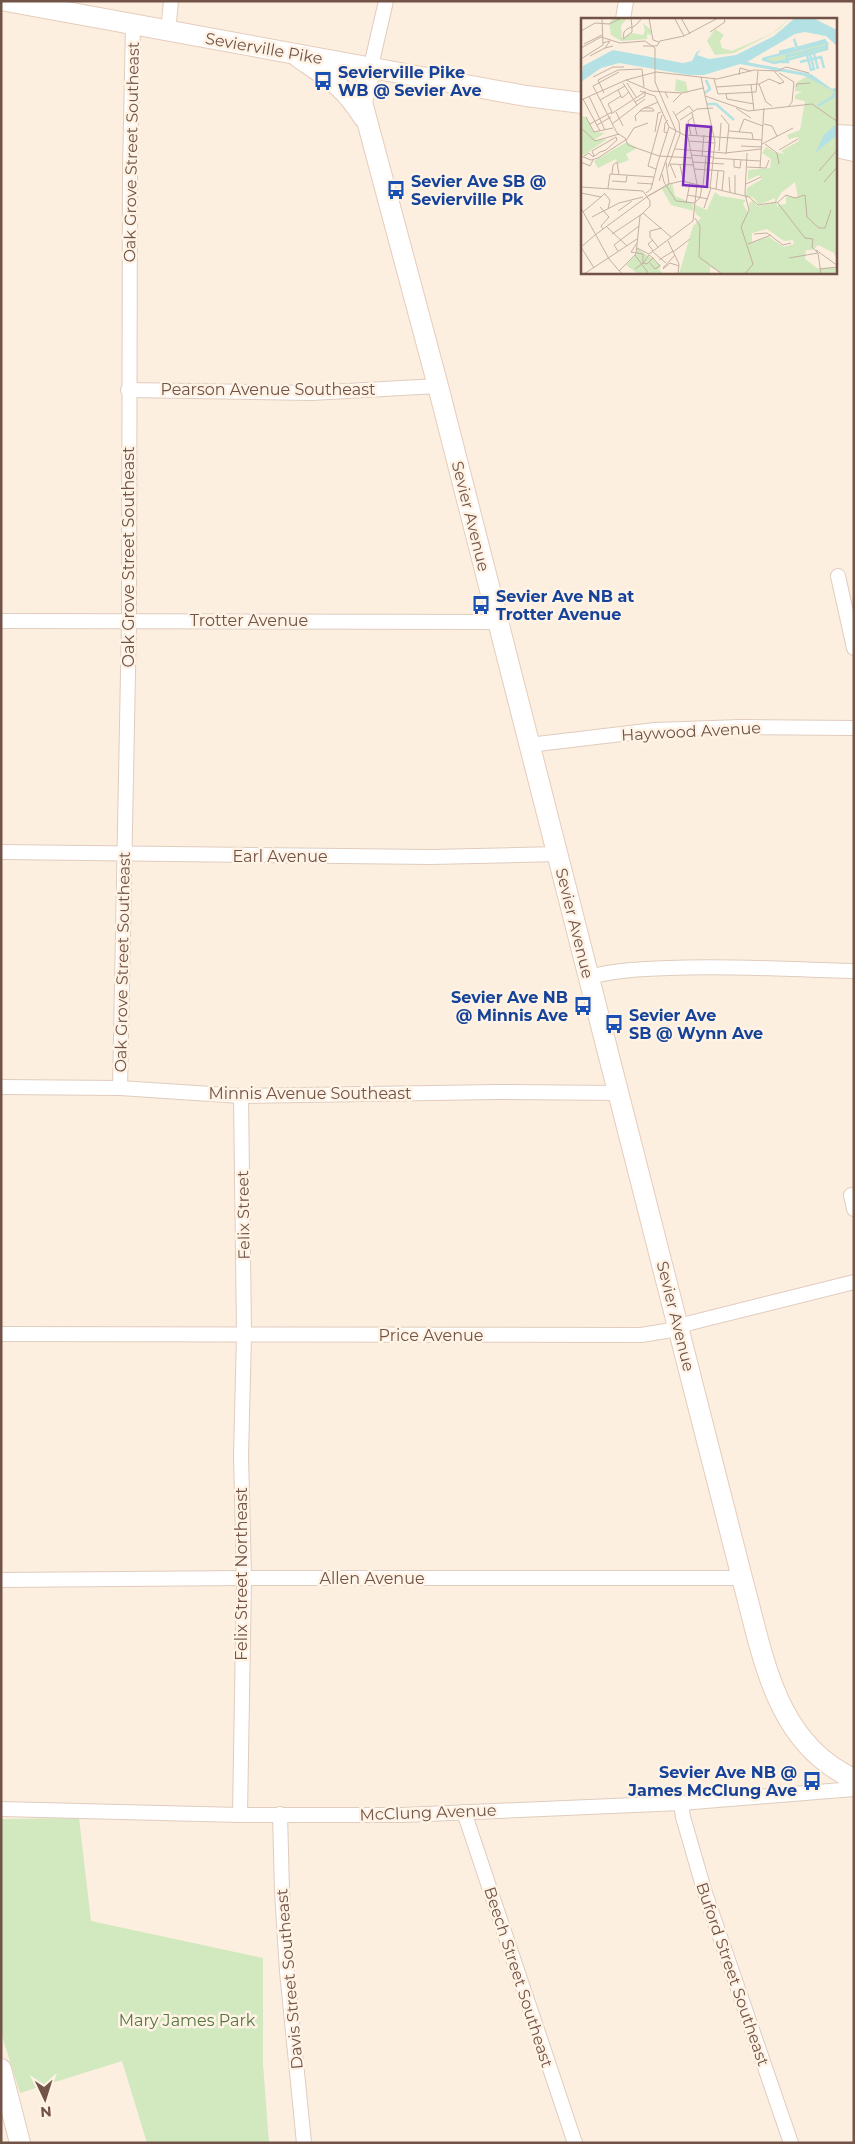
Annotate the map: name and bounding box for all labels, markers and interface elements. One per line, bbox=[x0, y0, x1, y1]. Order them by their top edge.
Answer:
inset map bbox=[581, 18, 838, 274]
street label: Sevierville Pike bbox=[204, 29, 324, 68]
street label: Oak Grove Street Southeast bbox=[120, 41, 143, 263]
place label: Sevierville Pike WB @ Sevier Ave bbox=[338, 63, 482, 100]
bus stop icon: Sevierville Pike WB @ Sevier Ave bbox=[312, 70, 334, 92]
place label: Sevier Ave SB @ Sevierville Pk bbox=[411, 172, 546, 209]
bus stop icon: Sevier Ave SB @ Sevierville Pk bbox=[385, 179, 407, 201]
street label: Pearson Avenue Southeast bbox=[160, 380, 376, 399]
street label: Oak Grove Street Southeast bbox=[119, 446, 138, 667]
street label: Sevier Avenue bbox=[448, 459, 493, 573]
place label: Sevier Ave NB at Trotter Avenue bbox=[496, 587, 634, 624]
bus stop icon: Sevier Ave NB at Trotter Avenue bbox=[470, 594, 492, 616]
street label: Trotter Avenue bbox=[190, 611, 308, 630]
street label: Haywood Avenue bbox=[621, 718, 761, 745]
street label: Earl Avenue bbox=[232, 847, 328, 866]
street label: Oak Grove Street Southeast bbox=[111, 851, 134, 1073]
street label: Sevier Avenue bbox=[552, 866, 597, 980]
place label: Sevier Ave NB @ Minnis Ave bbox=[451, 988, 568, 1025]
bus stop icon: Sevier Ave NB @ Minnis Ave bbox=[572, 995, 594, 1017]
place label: Sevier Ave SB @ Wynn Ave bbox=[629, 1006, 763, 1043]
bus stop icon: Sevier Ave SB @ Wynn Ave bbox=[603, 1013, 625, 1035]
street label: Minnis Avenue Southeast bbox=[208, 1084, 412, 1103]
street label: Felix Street bbox=[233, 1170, 254, 1260]
street label: Sevier Avenue bbox=[653, 1259, 698, 1373]
street label: Price Avenue bbox=[379, 1326, 483, 1345]
street label: Felix Street Northeast bbox=[232, 1487, 251, 1661]
street label: Allen Avenue bbox=[319, 1569, 425, 1588]
place label: Sevier Ave NB @ James McClung Ave bbox=[627, 1763, 797, 1800]
bus stop icon: Sevier Ave NB @ James McClung Ave bbox=[801, 1770, 823, 1792]
street label: McClung Avenue bbox=[359, 1801, 497, 1824]
street label: Buford Street Southeast bbox=[692, 1880, 773, 2069]
street label: Beech Street Southeast bbox=[480, 1884, 557, 2070]
street label: Davis Street Southeast bbox=[272, 1887, 307, 2070]
park label: Mary James Park bbox=[119, 2011, 256, 2030]
north arrow bbox=[20, 2074, 70, 2124]
text: N bbox=[40, 2103, 52, 2121]

